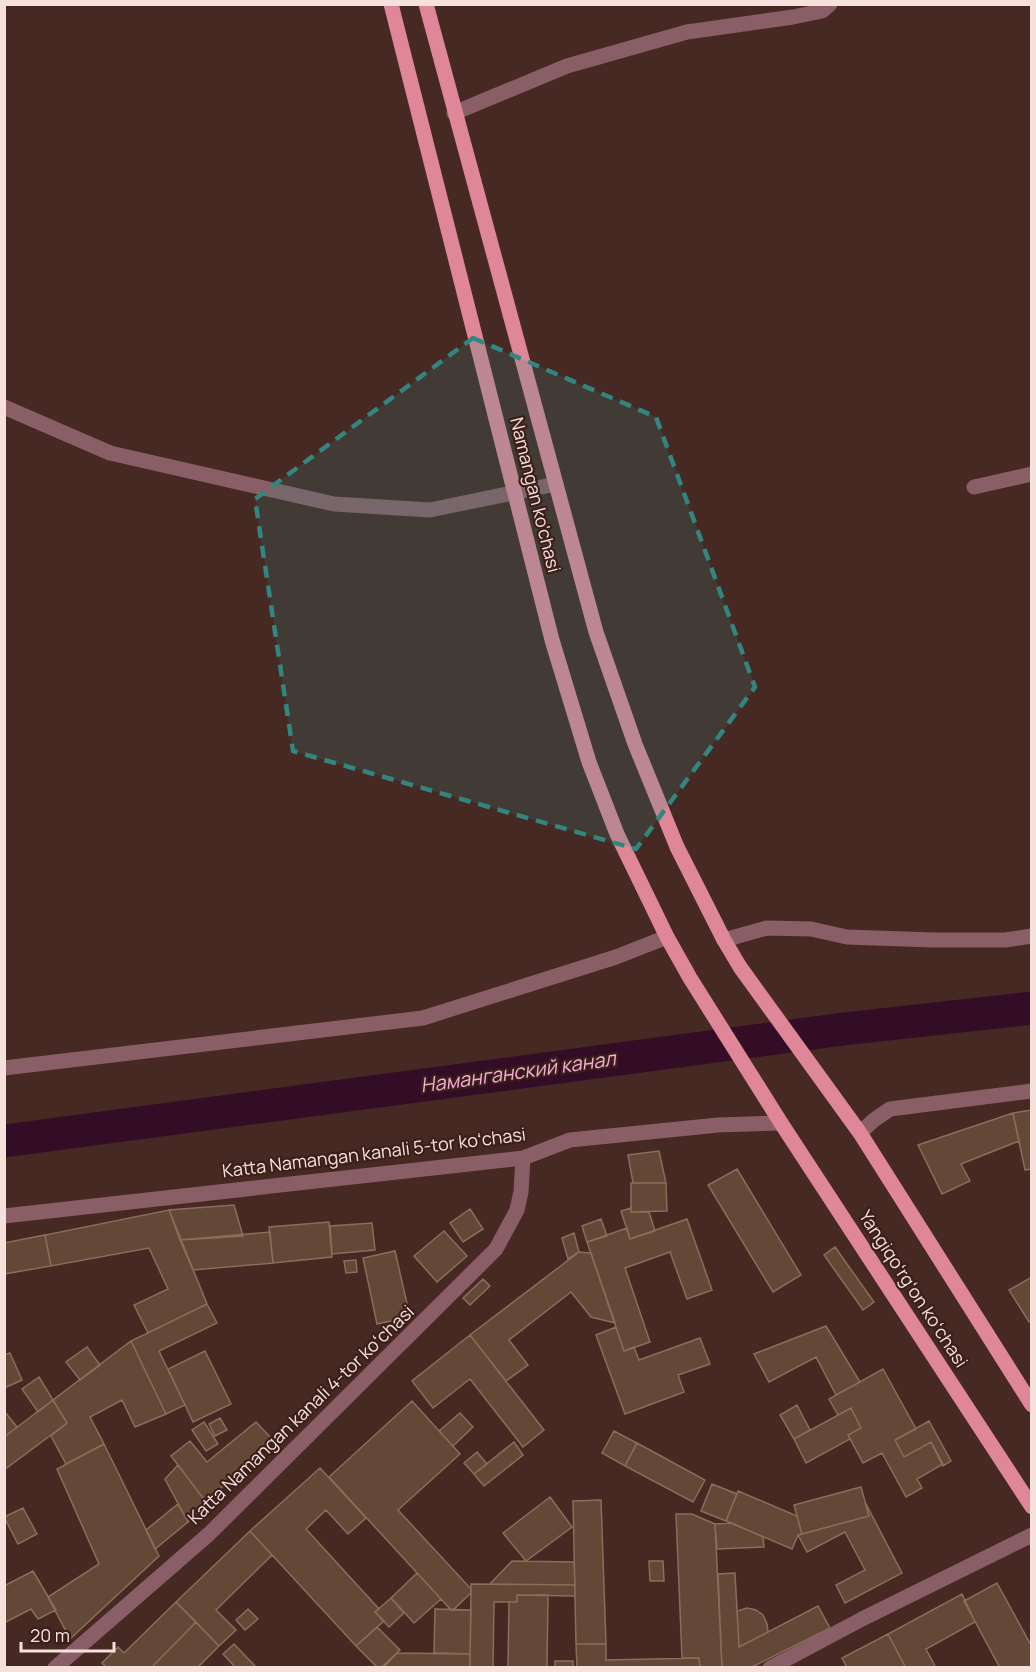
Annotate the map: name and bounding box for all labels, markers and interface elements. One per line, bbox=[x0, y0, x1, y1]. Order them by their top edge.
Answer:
street label: Namangan ko'chasi bbox=[505, 415, 567, 575]
water label: Наманганский канал bbox=[419, 1044, 619, 1099]
street label: Katta Namangan kanali 5-tor koʻchasi bbox=[221, 1121, 527, 1183]
street label: Yangiqoʻrgʻon koʻchasi bbox=[854, 1205, 974, 1372]
street label: Katta Namangan kanali 4-tor koʻchasi bbox=[182, 1299, 419, 1529]
scale bar bbox=[21, 1615, 114, 1653]
text: 20 m bbox=[30, 1623, 70, 1647]

